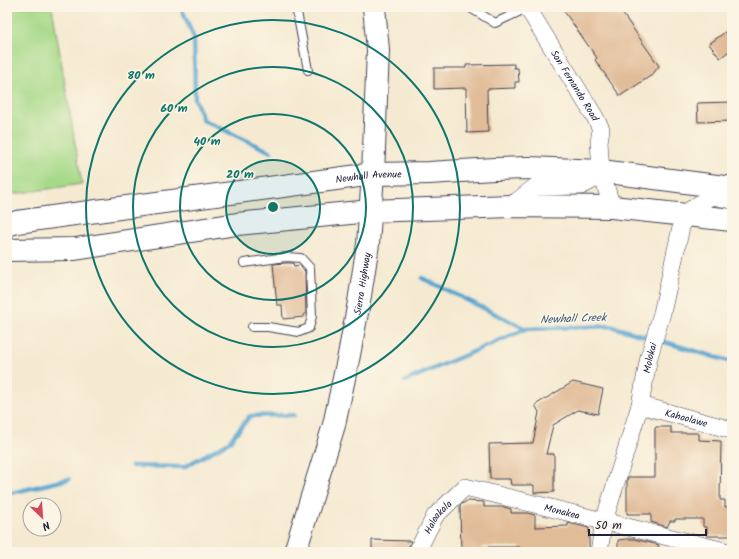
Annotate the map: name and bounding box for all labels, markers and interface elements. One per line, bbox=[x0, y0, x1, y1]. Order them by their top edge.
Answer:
street label: San Fernando Road bbox=[546, 47, 603, 125]
text: 80 m bbox=[127, 66, 155, 85]
text: 60 m bbox=[160, 99, 188, 118]
text: 40 m bbox=[193, 132, 221, 151]
text: 20 m bbox=[226, 165, 254, 184]
street label: Newhall Avenue bbox=[334, 166, 402, 188]
centre of rings bbox=[266, 200, 280, 214]
street label: Sierra Highway bbox=[350, 251, 376, 316]
water label: Newhall Creek bbox=[540, 309, 608, 329]
street label: Molokai bbox=[639, 340, 662, 375]
street label: Kahoolawe bbox=[663, 405, 710, 432]
street label: Haleakala bbox=[420, 496, 456, 537]
north arrow bbox=[22, 497, 62, 537]
street label: Monakea bbox=[542, 500, 582, 524]
scale bar bbox=[589, 511, 706, 537]
text: N bbox=[39, 516, 53, 535]
text: 50 m bbox=[595, 516, 622, 535]

